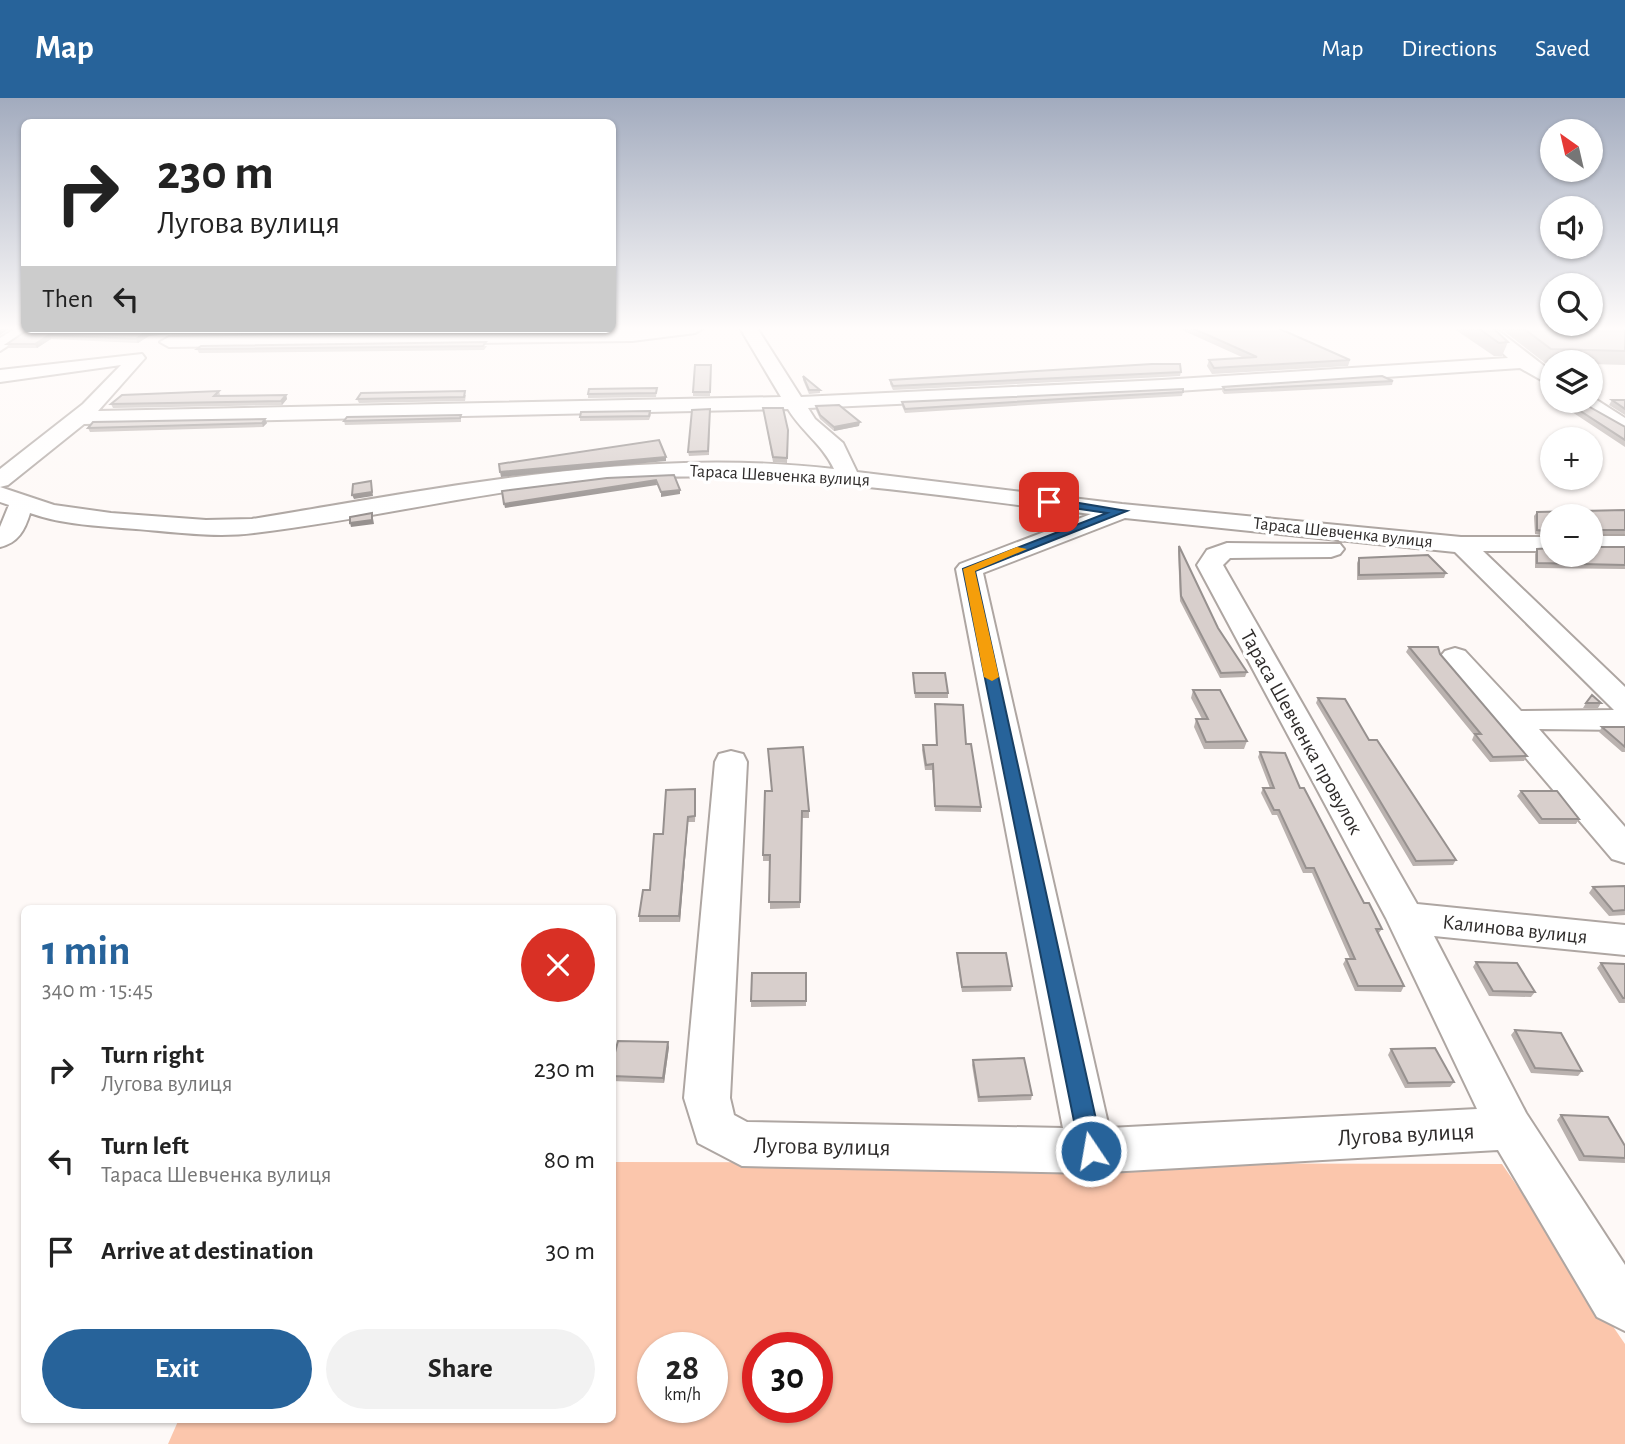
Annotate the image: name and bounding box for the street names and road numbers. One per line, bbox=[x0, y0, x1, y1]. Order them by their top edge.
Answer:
street label: Тараса Шевченка вулиця bbox=[689, 462, 871, 490]
street label: Тараса Шевченка вулиця bbox=[1252, 515, 1434, 551]
street label: Тараса Шевченка провулок bbox=[1237, 627, 1367, 838]
street label: Калинова вулиця bbox=[1441, 911, 1589, 948]
street label: Лугова вулиця bbox=[1337, 1119, 1475, 1151]
street label: Лугова вулиця bbox=[753, 1134, 891, 1160]

